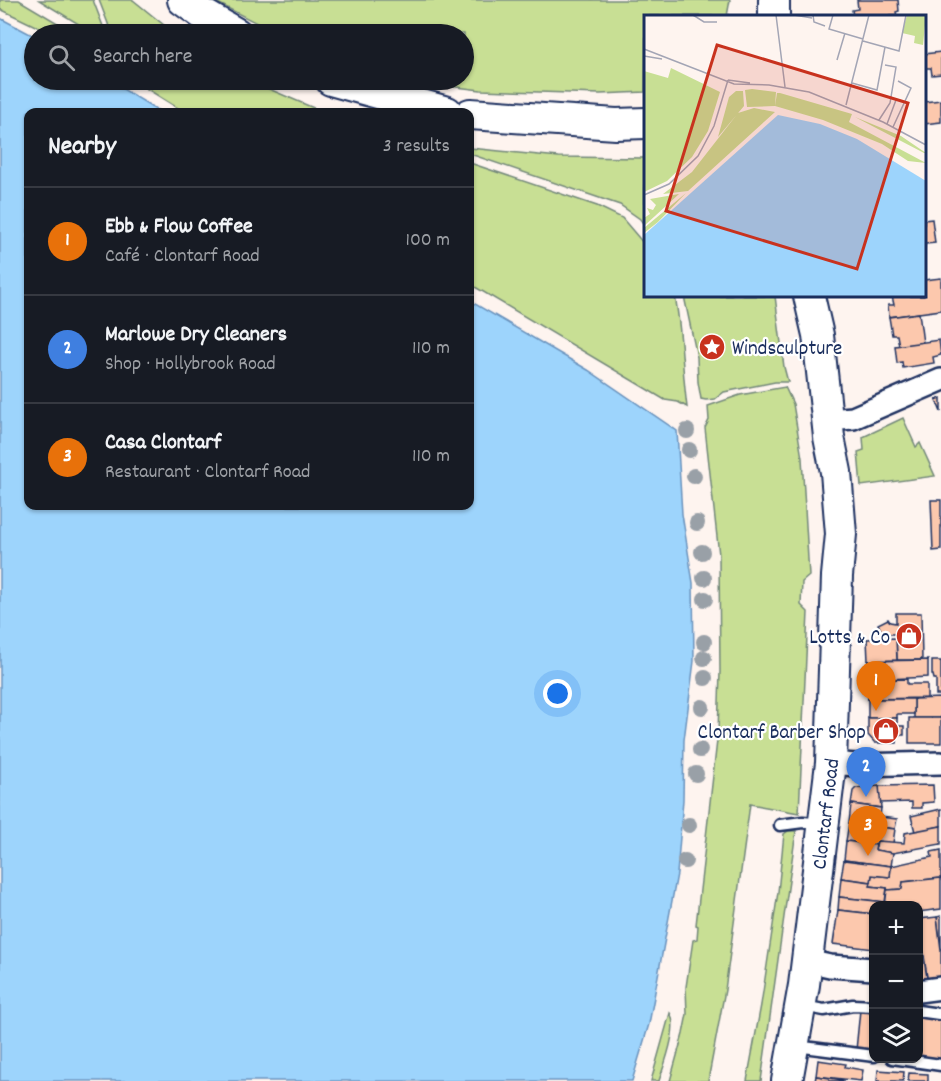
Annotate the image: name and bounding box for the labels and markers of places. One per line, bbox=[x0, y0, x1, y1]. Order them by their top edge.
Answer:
place icon: Windsculpture bbox=[697, 332, 727, 362]
place label: Windsculpture bbox=[732, 335, 842, 365]
shop icon: Lotts & Co bbox=[894, 621, 924, 651]
place label: Lotts & Co bbox=[809, 624, 890, 654]
pin: 1 bbox=[856, 662, 896, 711]
shop icon: Clontarf Barber Shop bbox=[871, 716, 901, 746]
place label: Clontarf Barber Shop bbox=[698, 719, 866, 749]
pin: 2 bbox=[846, 748, 886, 797]
pin: 3 bbox=[848, 806, 888, 856]

